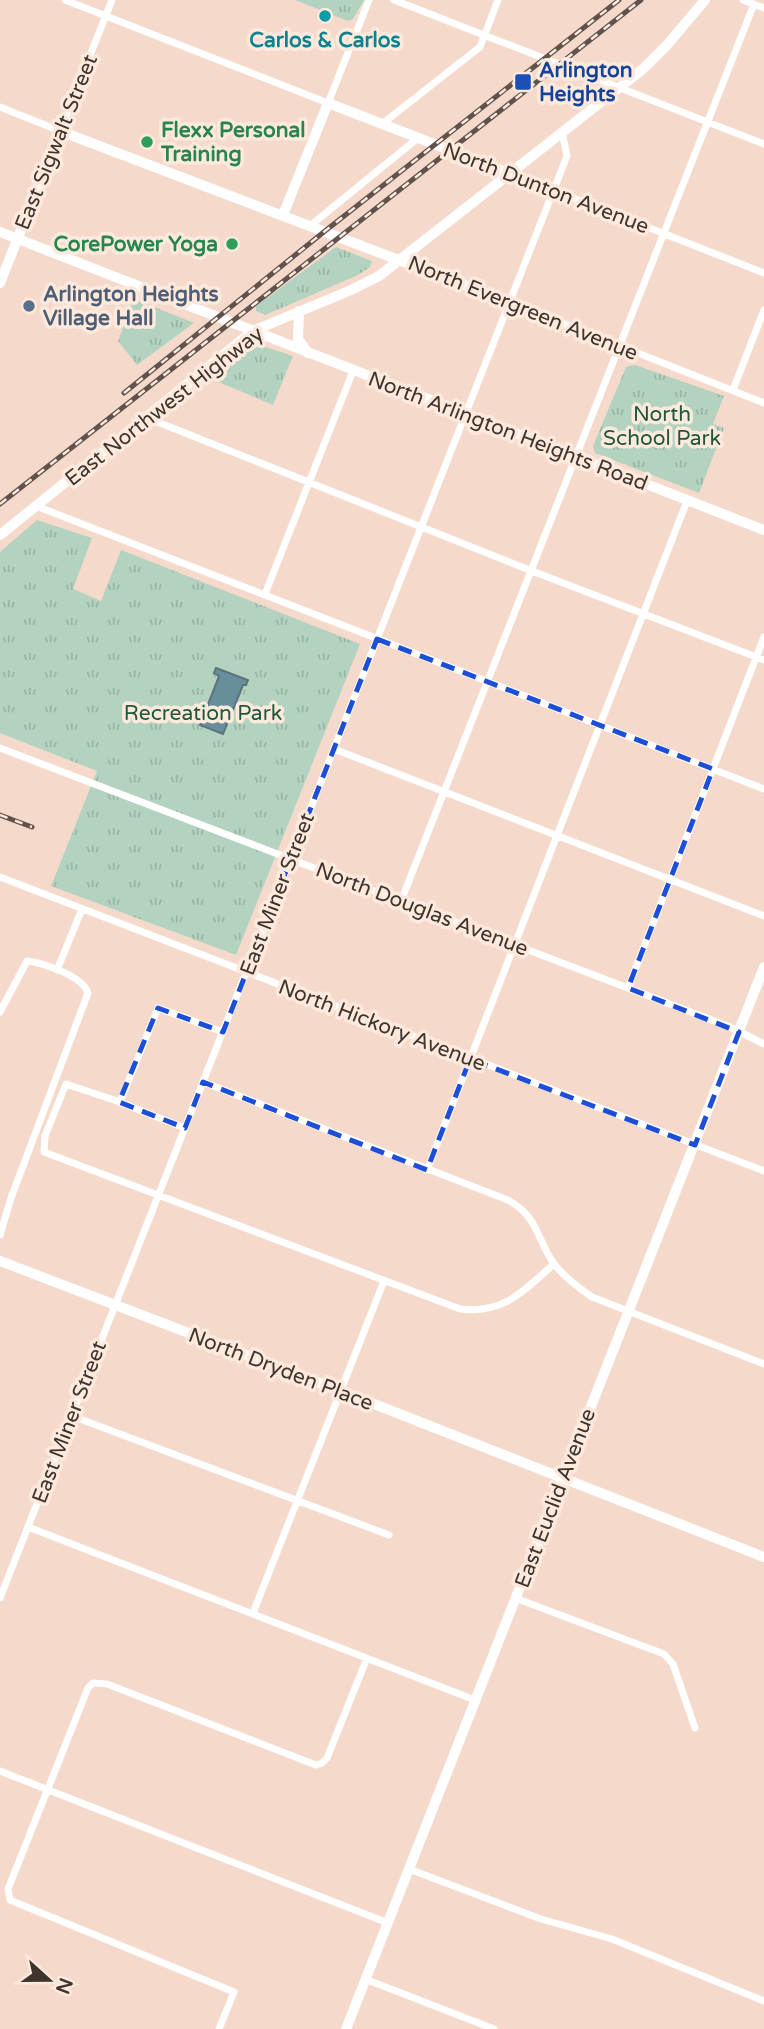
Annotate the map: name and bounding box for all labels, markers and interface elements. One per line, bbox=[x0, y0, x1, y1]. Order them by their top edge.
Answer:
marker: Carlos & Carlos bbox=[317, 8, 333, 24]
place label: Carlos & Carlos bbox=[249, 28, 401, 53]
street label: East Sigwalt Street bbox=[10, 51, 103, 233]
place label: Arlington Heights bbox=[539, 58, 633, 107]
marker: Arlington Heights bbox=[513, 72, 533, 92]
place label: Flexx Personal Training bbox=[160, 118, 306, 167]
marker: Flexx Personal Training bbox=[139, 134, 155, 150]
street label: North Dunton Avenue bbox=[439, 138, 652, 239]
place label: CorePower Yoga bbox=[54, 232, 218, 257]
marker: CorePower Yoga bbox=[224, 236, 240, 252]
street label: North Evergreen Avenue bbox=[404, 251, 641, 366]
place label: Arlington Heights Village Hall bbox=[43, 282, 219, 331]
marker: Arlington Heights Village Hall bbox=[21, 298, 37, 314]
street label: East Northwest Highway bbox=[60, 321, 268, 492]
street label: North Arlington Heights Road bbox=[365, 367, 651, 496]
park label: North School Park bbox=[603, 402, 721, 451]
park label: Recreation Park bbox=[124, 701, 282, 726]
street label: East Miner Street bbox=[235, 809, 320, 979]
street label: North Douglas Avenue bbox=[312, 857, 532, 962]
street label: North Hickory Avenue bbox=[275, 974, 489, 1077]
street label: North Dryden Place bbox=[185, 1323, 377, 1416]
street label: East Miner Street bbox=[27, 1337, 112, 1507]
street label: East Euclid Avenue bbox=[510, 1405, 601, 1591]
north arrow bbox=[14, 1945, 84, 2015]
text: N bbox=[51, 1975, 77, 1997]

